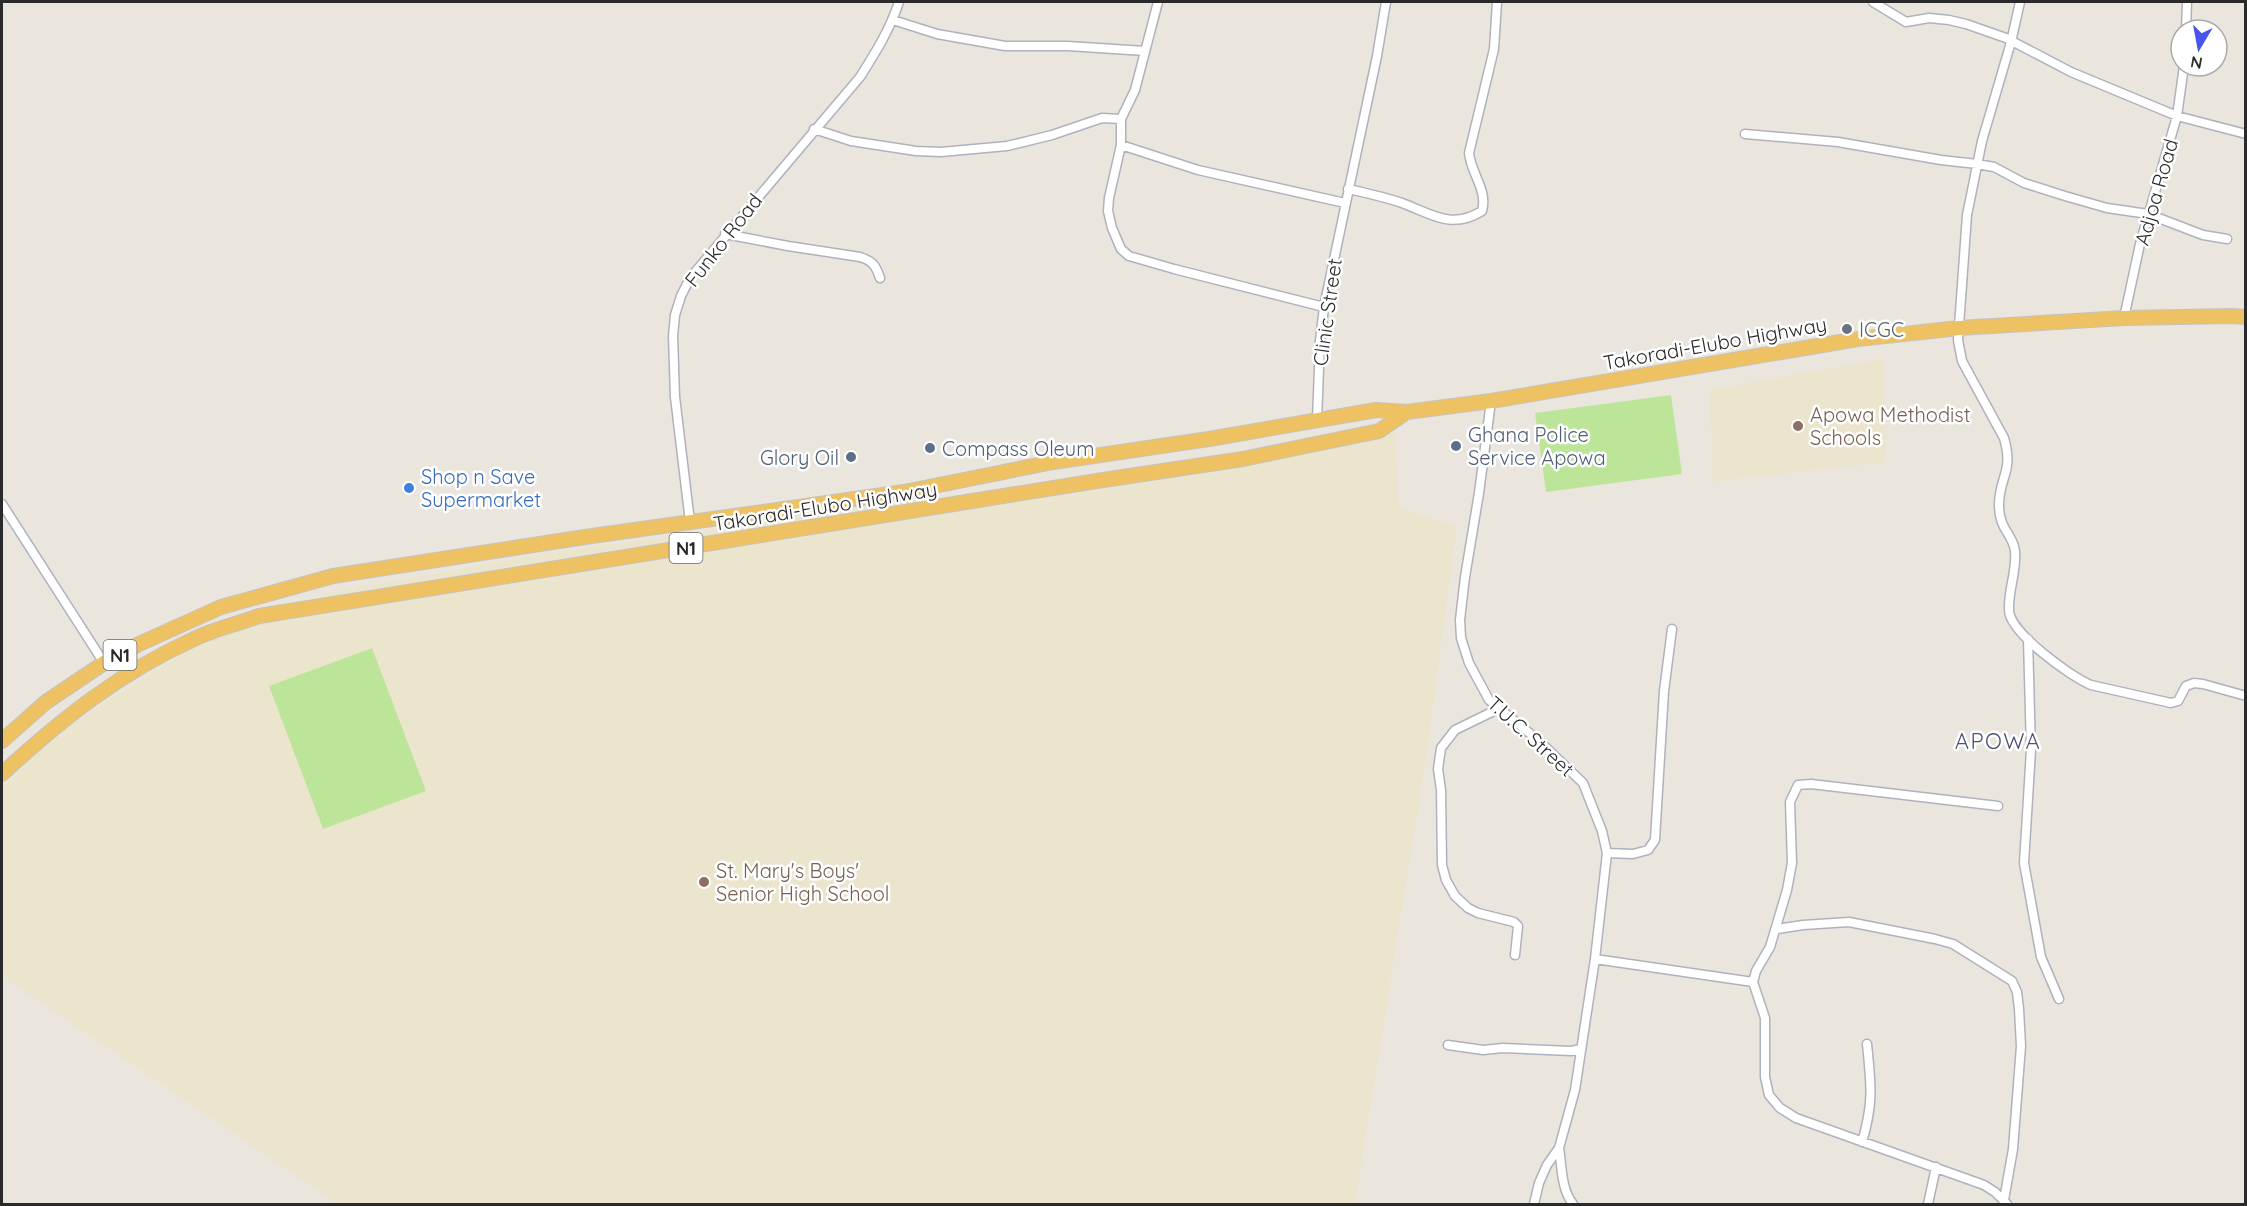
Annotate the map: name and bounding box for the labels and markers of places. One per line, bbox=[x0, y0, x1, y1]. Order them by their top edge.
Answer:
place label: ICGC bbox=[1859, 317, 1904, 342]
marker: ICGC bbox=[1840, 322, 1854, 336]
place label: Apowa Methodist Schools bbox=[1810, 402, 1971, 450]
marker: Apowa Methodist Schools bbox=[1791, 419, 1805, 433]
place label: Ghana Police Service Apowa bbox=[1468, 422, 1606, 470]
place label: Compass Oleum bbox=[942, 436, 1094, 461]
marker: Ghana Police Service Apowa bbox=[1449, 439, 1463, 453]
marker: Compass Oleum bbox=[923, 441, 937, 455]
place label: Glory Oil bbox=[760, 445, 839, 470]
marker: Glory Oil bbox=[844, 450, 858, 464]
place label: Shop n Save Supermarket bbox=[421, 464, 541, 512]
marker: Shop n Save Supermarket bbox=[402, 481, 416, 495]
place label: St. Mary's Boys' Senior High School bbox=[716, 858, 889, 906]
marker: St. Mary's Boys' Senior High School bbox=[697, 875, 711, 889]

